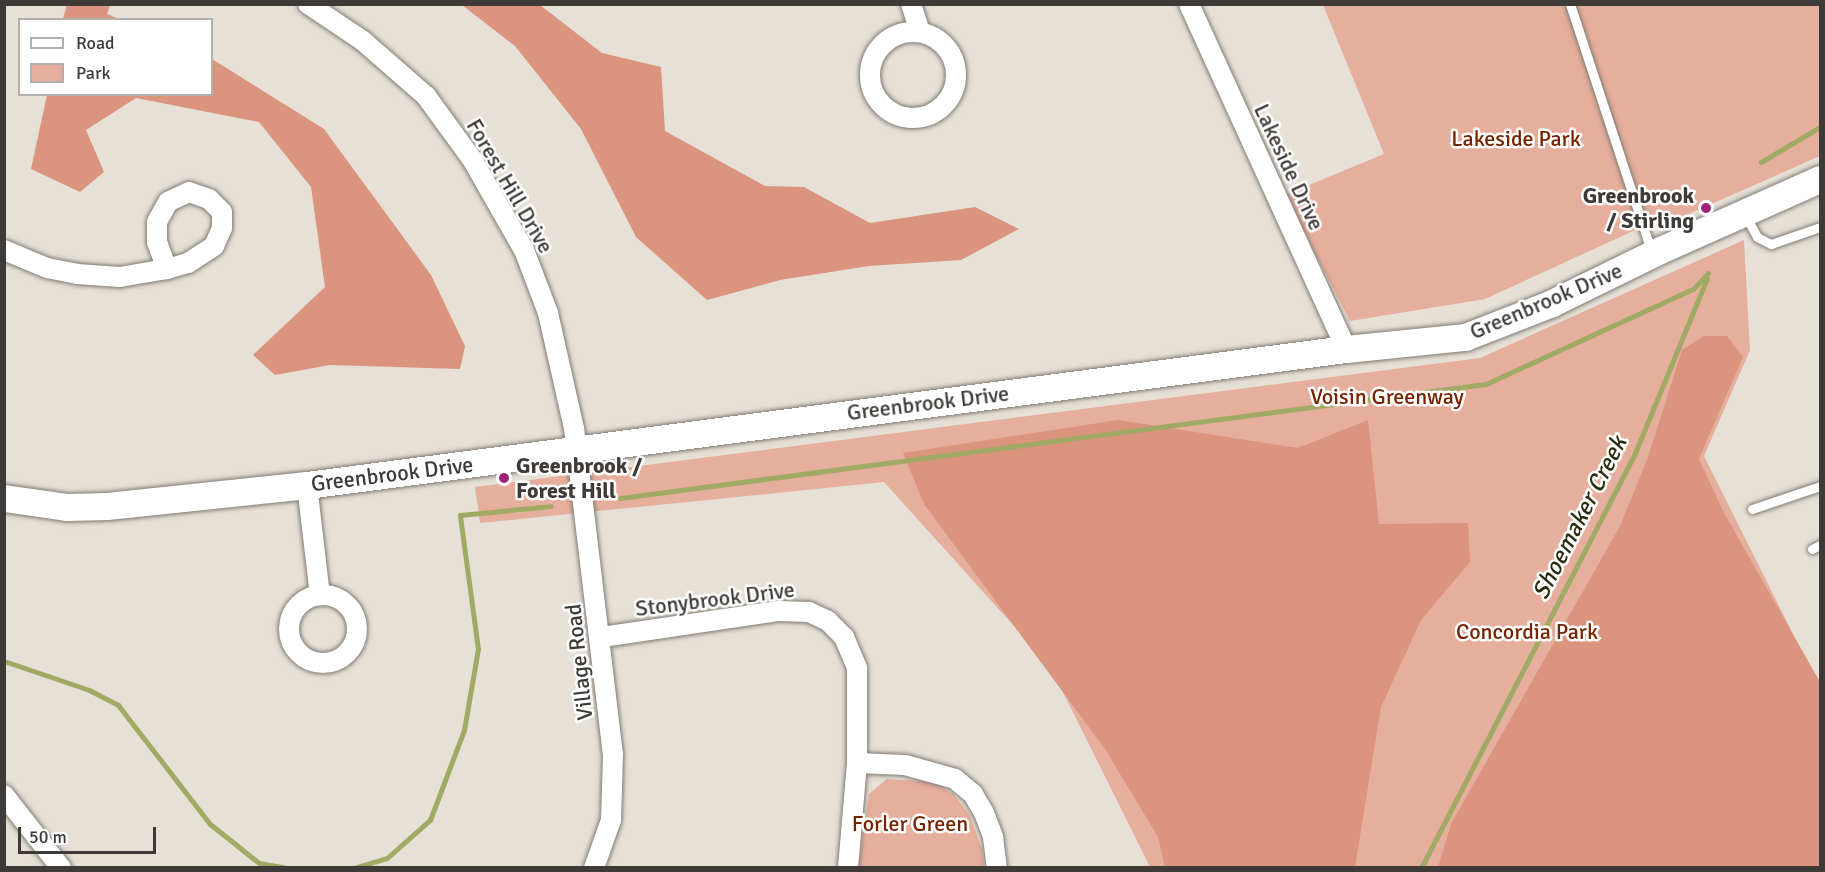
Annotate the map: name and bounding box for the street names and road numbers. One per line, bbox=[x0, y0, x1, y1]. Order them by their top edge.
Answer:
street label: Lakeside Drive bbox=[1248, 100, 1330, 234]
street label: Forest Hill Drive bbox=[461, 114, 559, 258]
street label: Greenbrook Drive bbox=[1466, 257, 1626, 345]
street label: Greenbrook Drive bbox=[845, 380, 1011, 426]
street label: Greenbrook Drive bbox=[309, 451, 475, 497]
street label: Stonybrook Drive bbox=[634, 576, 796, 622]
street label: Village Road bbox=[560, 602, 598, 722]

